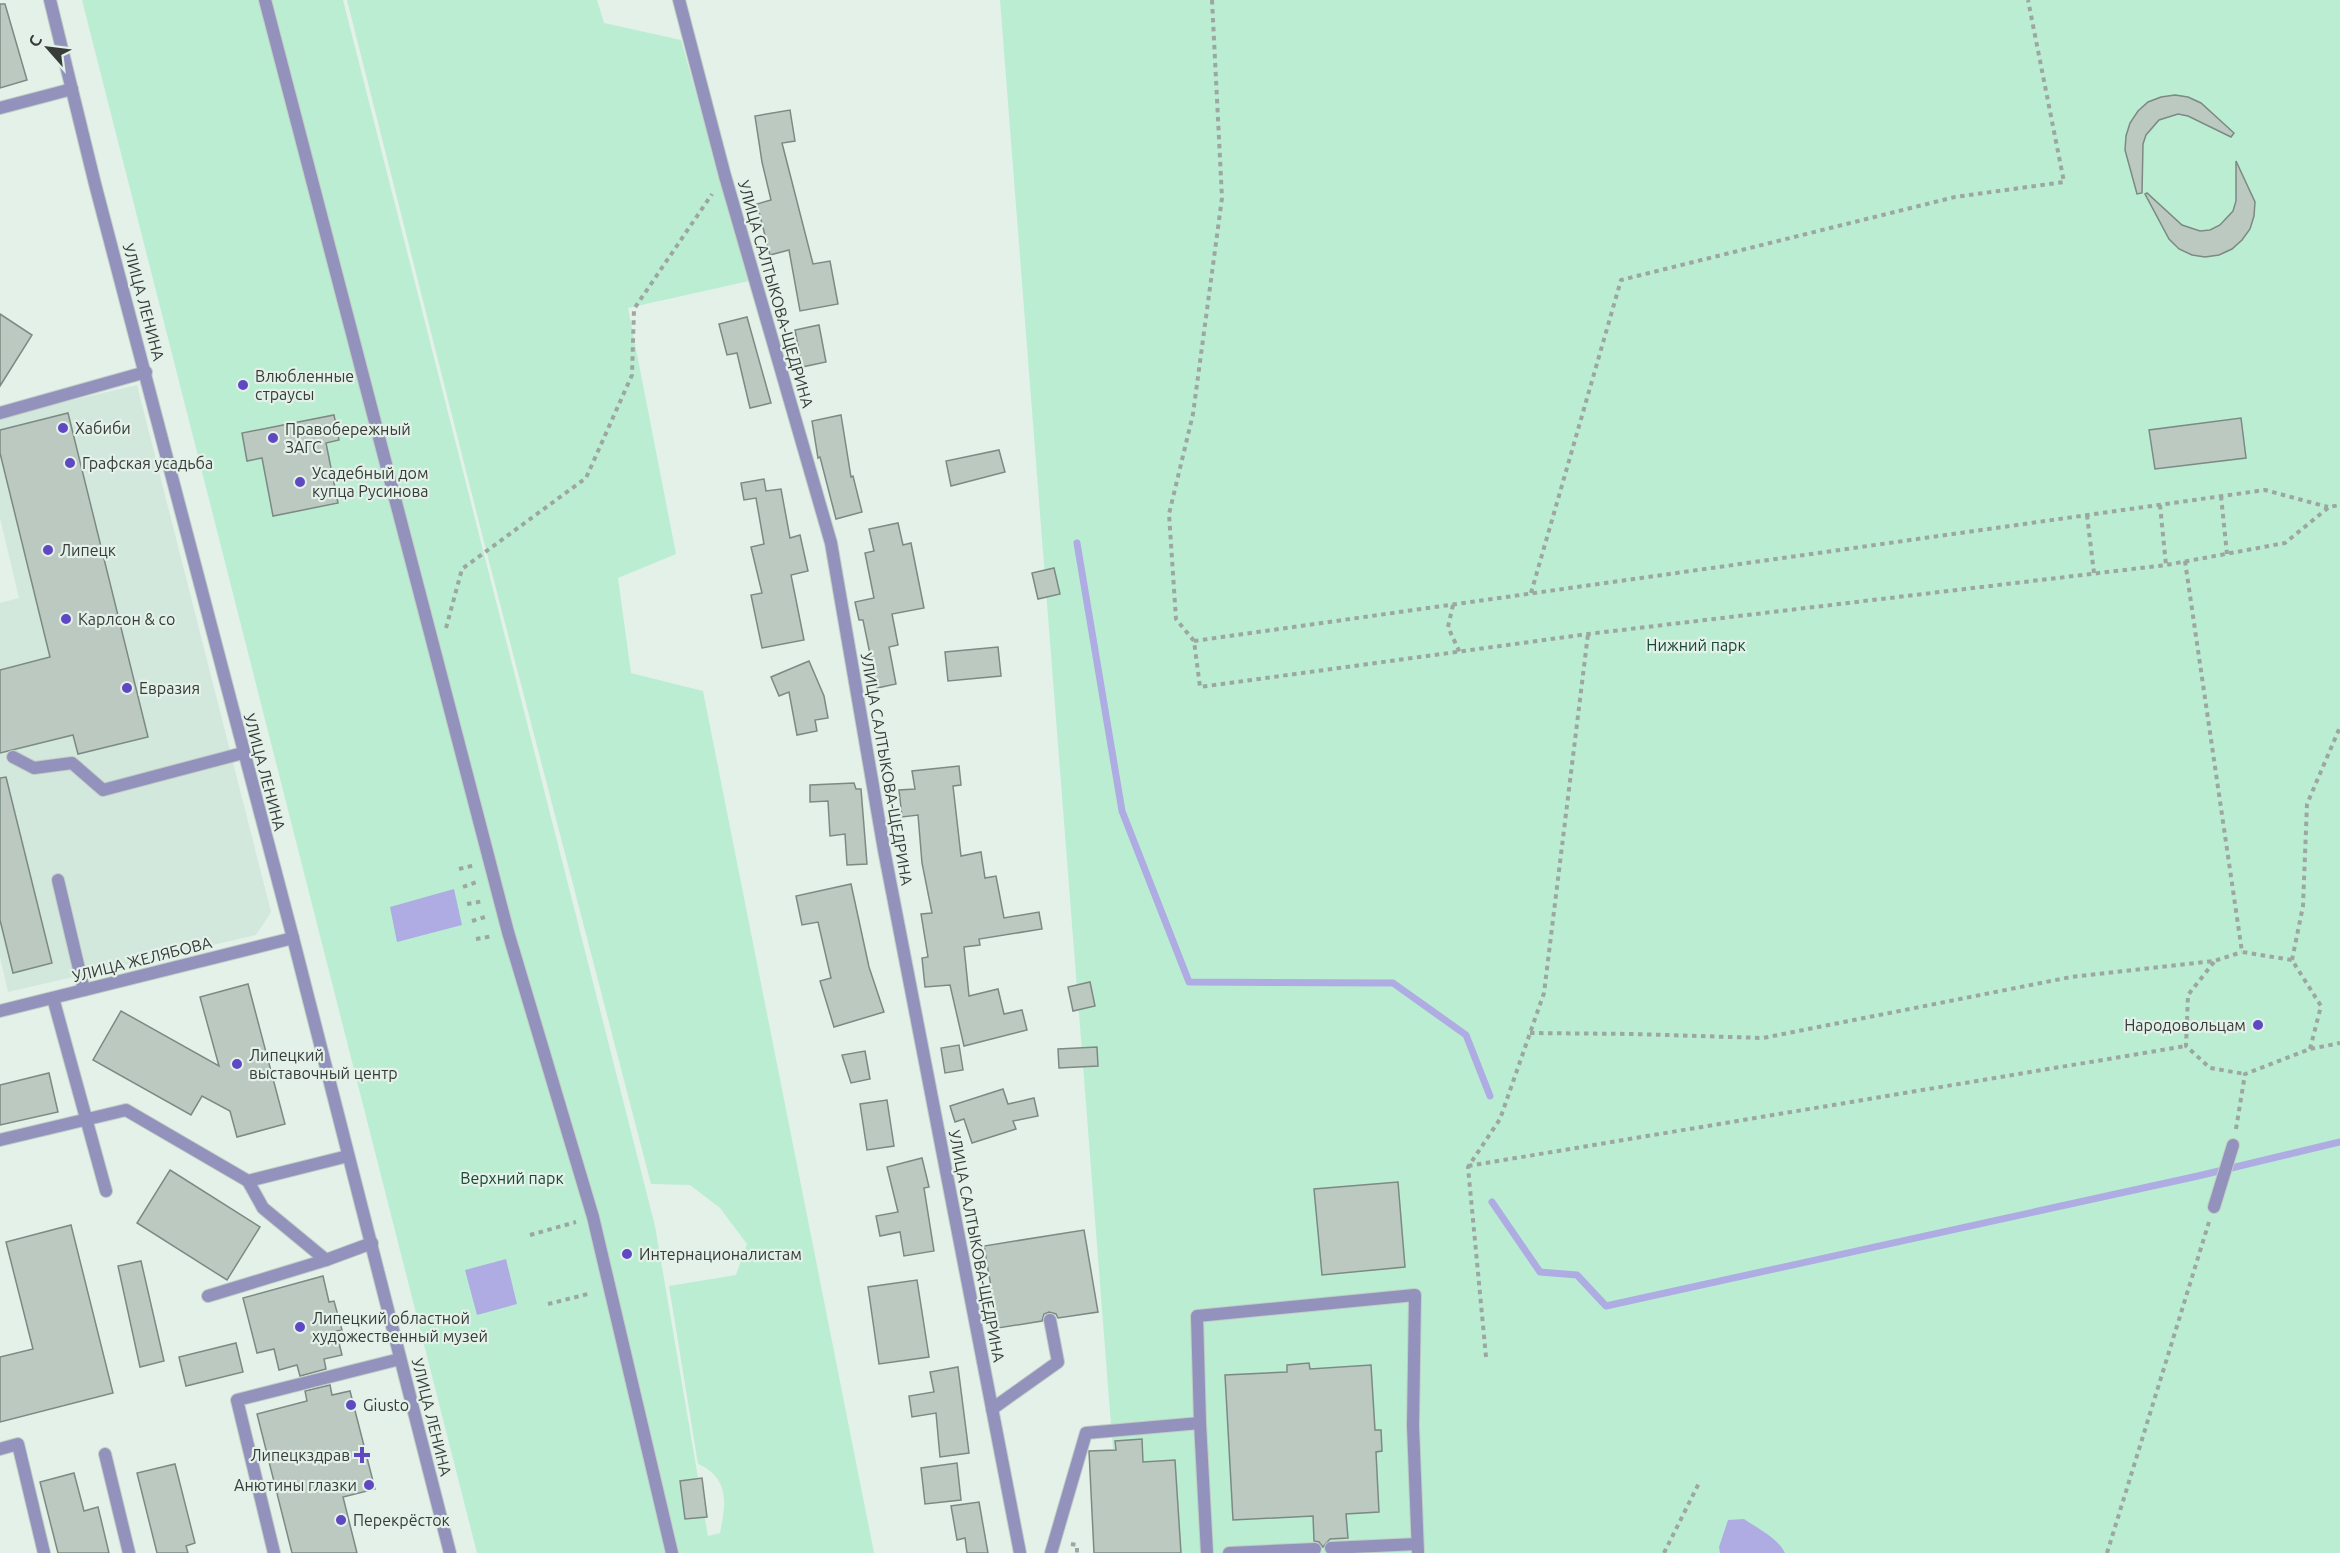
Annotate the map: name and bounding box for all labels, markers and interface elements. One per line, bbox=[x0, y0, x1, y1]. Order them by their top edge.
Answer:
north arrow bbox=[18, 18, 78, 78]
text: С bbox=[24, 32, 45, 50]
street label: УЛИЦА САЛТЫКОВА-ЩЕДРИНА bbox=[735, 178, 817, 410]
street label: УЛИЦА ЛЕНИНА bbox=[120, 241, 168, 363]
place label: Влюбленные страусы bbox=[255, 367, 354, 403]
marker: Влюбленные страусы bbox=[236, 378, 250, 392]
place label: Хабиби bbox=[75, 419, 131, 437]
place label: Правобережный ЗАГС bbox=[285, 420, 411, 456]
marker: Хабиби bbox=[56, 421, 70, 435]
marker: Правобережный ЗАГС bbox=[266, 431, 280, 445]
place label: Графская усадьба bbox=[82, 454, 213, 472]
marker: Графская усадьба bbox=[63, 456, 77, 470]
place label: Усадебный дом купца Русинова bbox=[312, 464, 429, 500]
marker: Усадебный дом купца Русинова bbox=[293, 475, 307, 489]
place label: Липецк bbox=[60, 541, 116, 559]
marker: Липецк bbox=[41, 543, 55, 557]
place label: Карлсон & co bbox=[78, 610, 175, 628]
marker: Карлсон & co bbox=[59, 612, 73, 626]
park label: Нижний парк bbox=[1646, 636, 1746, 654]
street label: УЛИЦА САЛТЫКОВА-ЩЕДРИНА bbox=[858, 651, 916, 887]
place label: Евразия bbox=[139, 679, 200, 697]
marker: Евразия bbox=[120, 681, 134, 695]
street label: УЛИЦА ЛЕНИНА bbox=[241, 711, 289, 833]
street label: УЛИЦА ЖЕЛЯБОВА bbox=[70, 933, 214, 985]
place label: Народовольцам bbox=[2124, 1016, 2246, 1034]
marker: Народовольцам bbox=[2251, 1018, 2265, 1032]
place label: Липецкий выставочный центр bbox=[249, 1046, 398, 1082]
marker: Липецкий выставочный центр bbox=[230, 1057, 244, 1071]
street label: УЛИЦА САЛТЫКОВА-ЩЕДРИНА bbox=[946, 1128, 1008, 1364]
park label: Верхний парк bbox=[460, 1169, 564, 1187]
place label: Интернационалистам bbox=[639, 1245, 802, 1263]
marker: Интернационалистам bbox=[620, 1247, 634, 1261]
place label: Липецкий областной художественный музей bbox=[312, 1309, 488, 1345]
marker: Липецкий областной художественный музей bbox=[293, 1320, 307, 1334]
street label: УЛИЦА ЛЕНИНА bbox=[409, 1356, 455, 1478]
place label: Giusto bbox=[363, 1396, 409, 1414]
marker: Giusto bbox=[344, 1398, 358, 1412]
place label: Липецкздрав bbox=[250, 1446, 350, 1464]
marker: Липецкздрав bbox=[355, 1448, 369, 1462]
place label: Анютины глазки bbox=[234, 1476, 357, 1494]
marker: Анютины глазки bbox=[362, 1478, 376, 1492]
place label: Перекрёсток bbox=[353, 1511, 450, 1529]
marker: Перекрёсток bbox=[334, 1513, 348, 1527]

